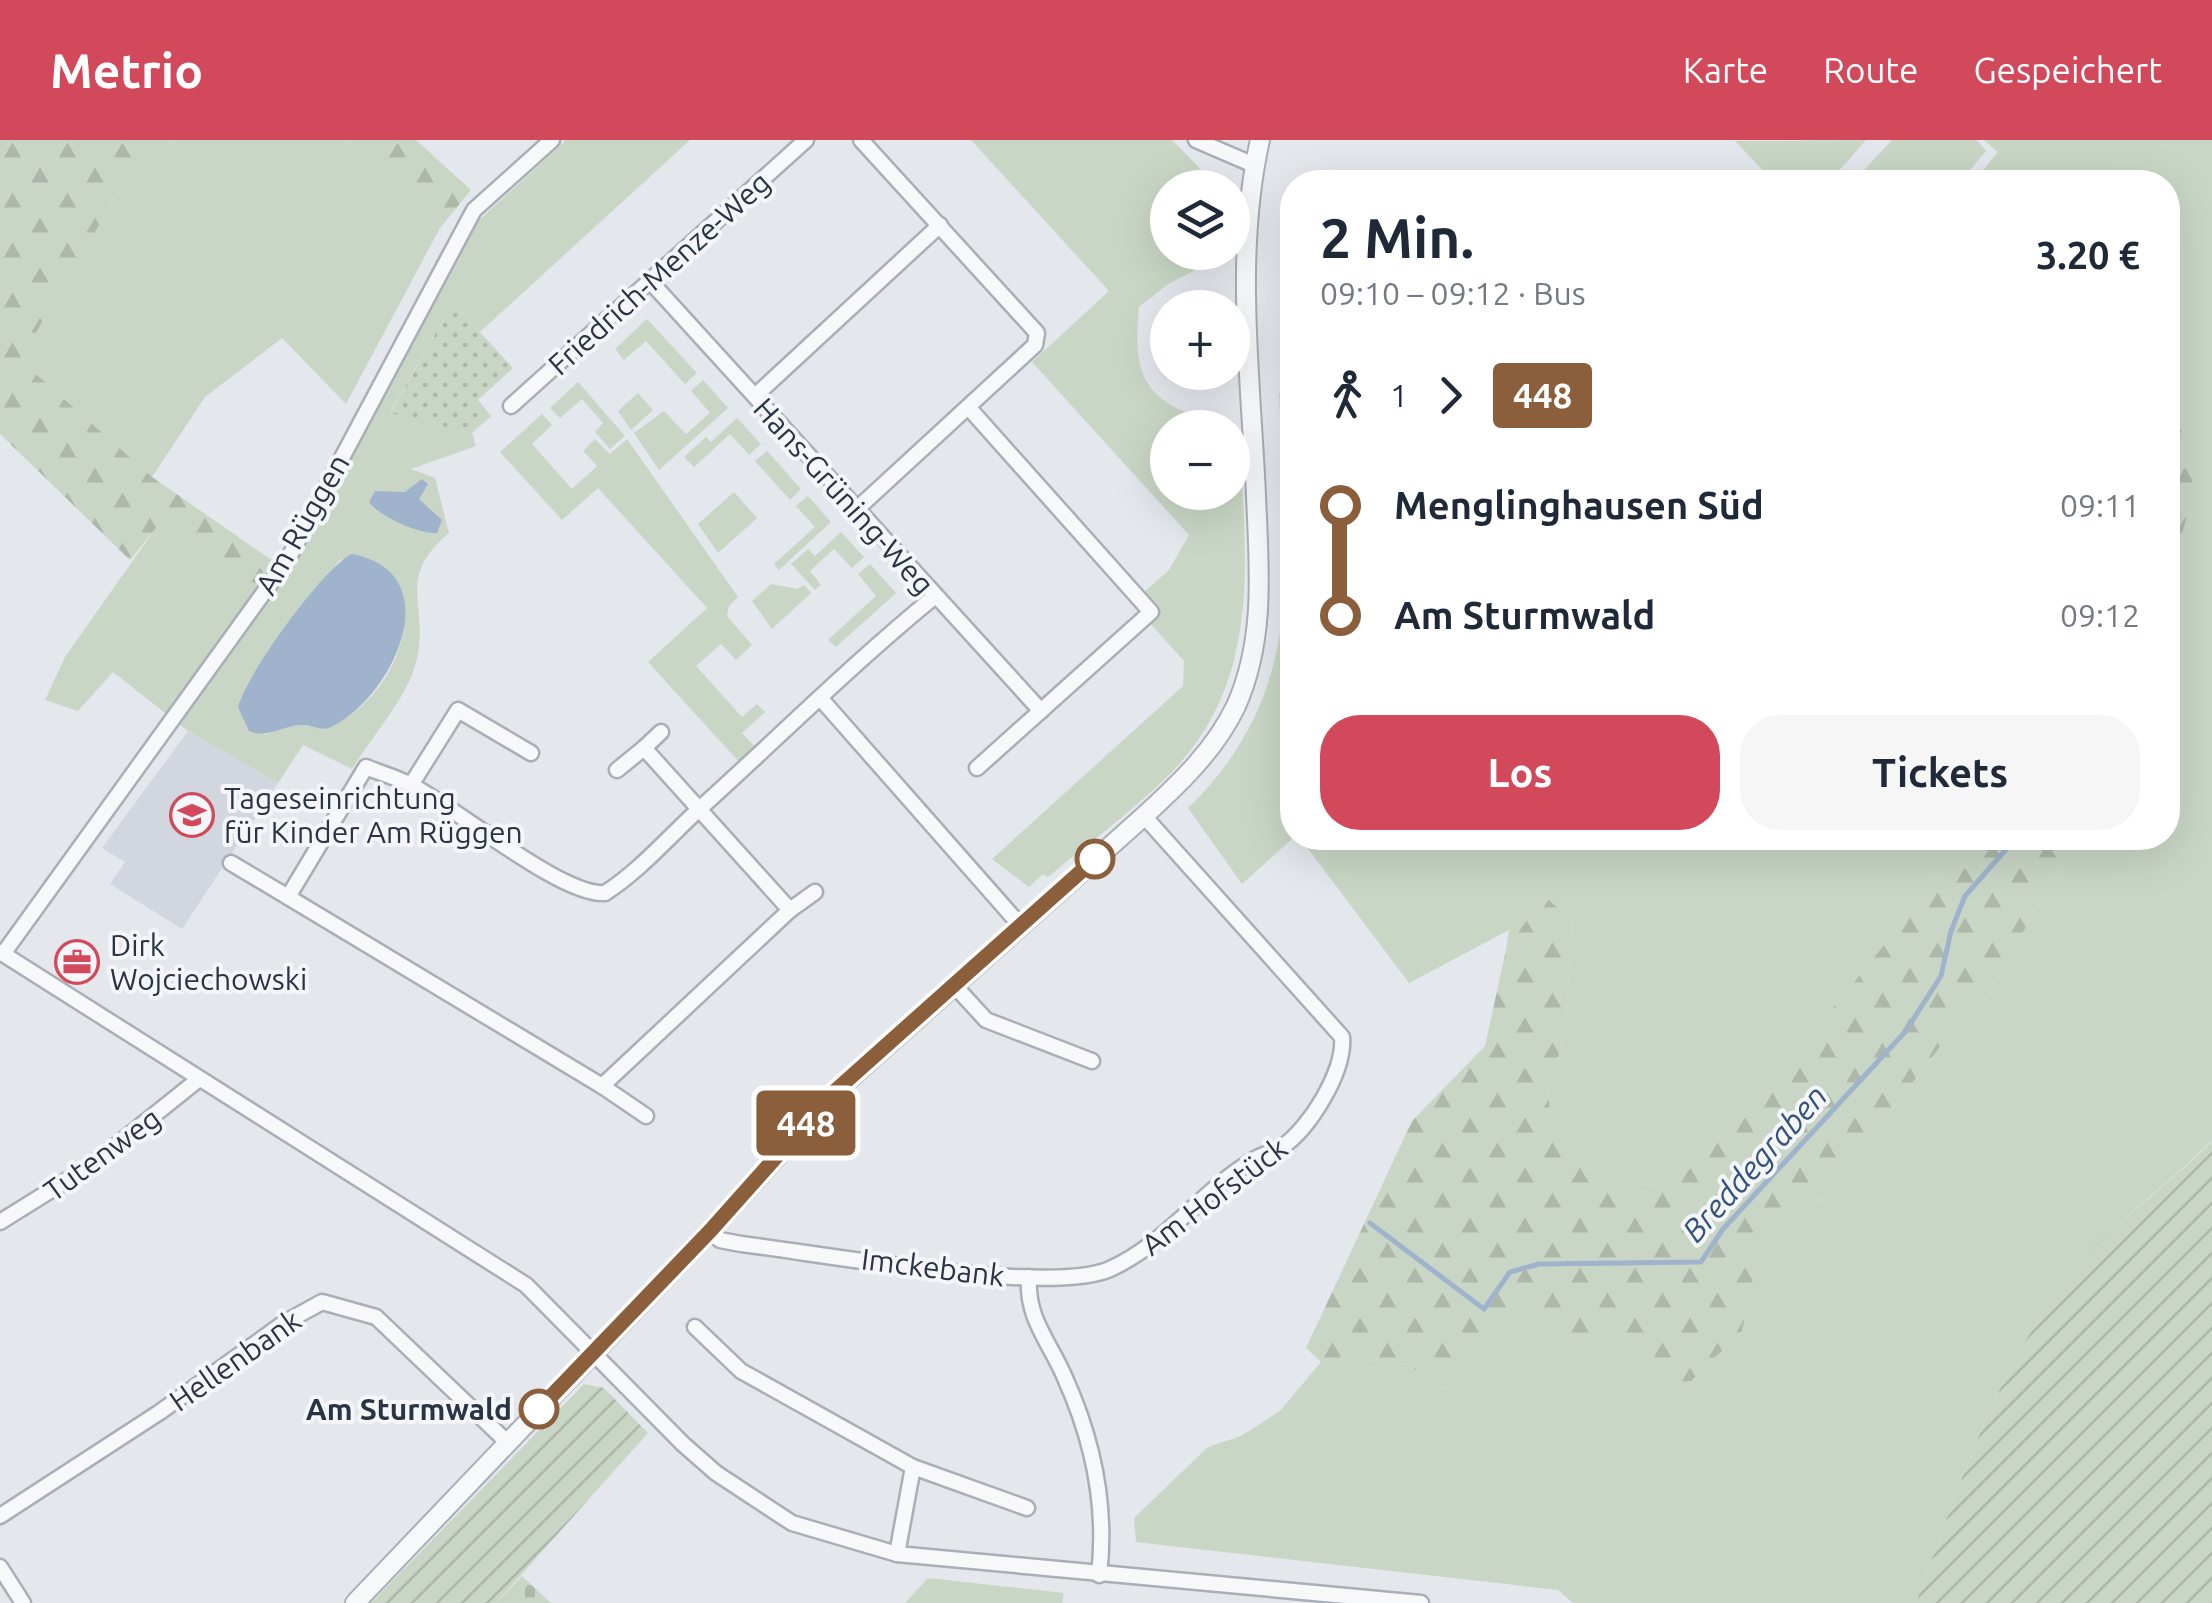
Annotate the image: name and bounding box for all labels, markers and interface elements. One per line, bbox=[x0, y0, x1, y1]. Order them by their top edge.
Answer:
text: Metrio bbox=[50, 43, 203, 97]
text: Karte bbox=[1683, 50, 1768, 90]
text: Route bbox=[1823, 50, 1918, 90]
text: Gespeichert bbox=[1973, 50, 2162, 90]
street label: Friedrich-Menze-Weg bbox=[541, 165, 777, 381]
map controls bbox=[1150, 170, 1250, 510]
button: layers bbox=[1150, 170, 1250, 270]
text: 2 Min. bbox=[1320, 207, 1474, 268]
text: 3.20 € bbox=[2036, 234, 2140, 276]
text: 09:10 – 09:12 · Bus bbox=[1320, 275, 1586, 311]
button: + bbox=[1150, 290, 1250, 390]
icon: walk bbox=[1320, 368, 1375, 423]
icon: forward bbox=[1423, 368, 1478, 423]
text: 448 bbox=[1513, 375, 1572, 415]
text: 1 bbox=[1390, 377, 1408, 413]
street label: Hans-Grüning-Weg bbox=[747, 391, 941, 601]
button: − bbox=[1150, 410, 1250, 510]
street label: Am Rüggen bbox=[248, 448, 356, 600]
text: Menglinghausen Süd bbox=[1394, 484, 1764, 526]
text: 09:11 bbox=[2060, 487, 2140, 523]
text: Am Sturmwald bbox=[1394, 594, 1655, 636]
text: 09:12 bbox=[2060, 597, 2140, 633]
button: Los bbox=[1320, 715, 1720, 830]
button: Tickets bbox=[1740, 715, 2140, 830]
place label: Tageseinrichtung für Kinder Am Rüggen bbox=[224, 781, 523, 849]
school or university icon: Tageseinrichtung für Kinder Am Rüggen bbox=[169, 792, 215, 838]
unlabelled marker bbox=[1076, 840, 1114, 878]
place label: Dirk Wojciechowski bbox=[110, 928, 307, 996]
office icon: Dirk Wojciechowski bbox=[54, 939, 100, 985]
water label: Breddegraben bbox=[1674, 1077, 1834, 1249]
line badge: 448 bbox=[748, 1090, 864, 1156]
street label: Tutenweg bbox=[37, 1100, 167, 1208]
text: 448 bbox=[776, 1103, 836, 1143]
street label: Am Hofstück bbox=[1135, 1130, 1293, 1262]
street label: Imckebank bbox=[859, 1241, 1007, 1293]
street label: Hellenbank bbox=[163, 1302, 307, 1418]
marker: Am Sturmwald bbox=[520, 1390, 558, 1428]
place label: Am Sturmwald bbox=[306, 1392, 512, 1426]

